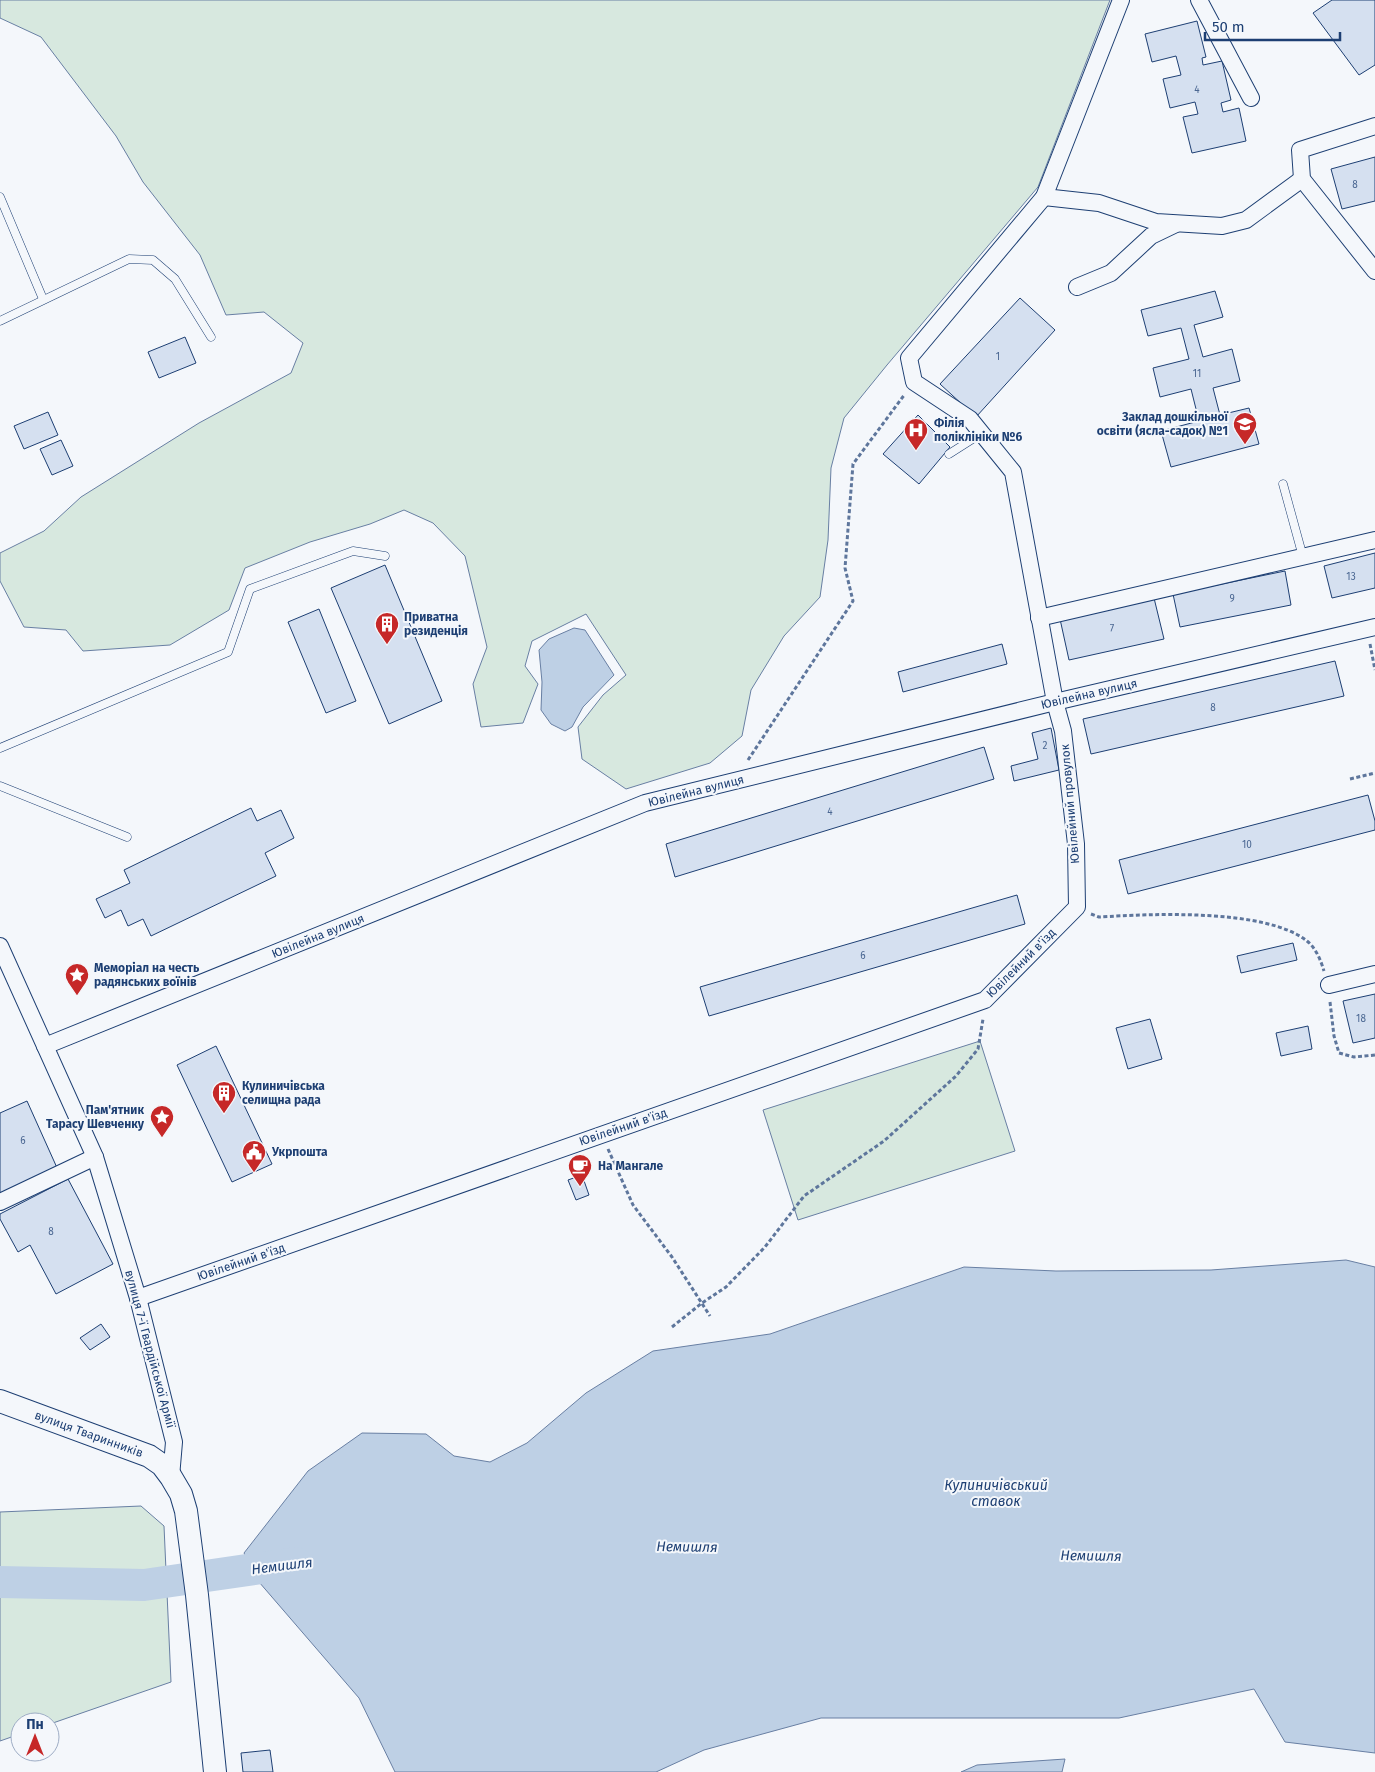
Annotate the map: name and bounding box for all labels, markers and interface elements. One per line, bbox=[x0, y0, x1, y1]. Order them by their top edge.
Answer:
scale bar bbox=[1205, 10, 1340, 42]
text: 50 m bbox=[1212, 18, 1245, 36]
house number: 4 bbox=[1194, 84, 1200, 96]
house number: 8 bbox=[1352, 179, 1358, 191]
house number: 1 bbox=[996, 351, 1000, 363]
house number: 11 bbox=[1193, 368, 1201, 380]
place label: Заклад дошкільної освіти (ясла-садок) №1 bbox=[1097, 410, 1230, 438]
school or university icon: Заклад дошкільної освіти (ясла-садок) №1 bbox=[1232, 411, 1258, 445]
place label: Філія поліклініки №6 bbox=[934, 416, 1022, 444]
hospital icon: Філія поліклініки №6 bbox=[903, 417, 929, 451]
house number: 13 bbox=[1346, 571, 1356, 583]
house number: 9 bbox=[1229, 593, 1235, 605]
place label: Приватна резиденція bbox=[404, 610, 468, 638]
building icon: Приватна резиденція bbox=[374, 611, 400, 645]
house number: 7 bbox=[1110, 623, 1115, 635]
street label: Ювілейна вулиця bbox=[1039, 676, 1139, 712]
house number: 8 bbox=[1210, 702, 1216, 714]
house number: 2 bbox=[1043, 740, 1048, 752]
street label: Ювілейний провулок bbox=[1058, 743, 1082, 864]
street label: Ювілейна вулиця bbox=[646, 772, 746, 810]
house number: 4 bbox=[827, 806, 833, 818]
house number: 10 bbox=[1242, 839, 1252, 851]
street label: Ювілейна вулиця bbox=[270, 911, 366, 961]
street label: Ювілейний в'їзд bbox=[984, 925, 1059, 1000]
house number: 6 bbox=[860, 950, 866, 962]
place label: Меморіал на честь радянських воїнів bbox=[94, 961, 200, 989]
place icon: Меморіал на честь радянських воїнів bbox=[64, 962, 90, 996]
house number: 18 bbox=[1356, 1013, 1366, 1025]
place label: Кулиничівська селищна рада bbox=[242, 1079, 325, 1107]
building icon: Кулиничівська селищна рада bbox=[211, 1080, 237, 1114]
place label: Пам'ятник Тарасу Шевченку bbox=[46, 1103, 145, 1131]
place icon: Пам'ятник Тарасу Шевченку bbox=[149, 1104, 175, 1138]
street label: Ювілейний в'їзд bbox=[577, 1105, 669, 1149]
house number: 6 bbox=[20, 1135, 26, 1147]
public building icon: Укрпошта bbox=[241, 1139, 267, 1173]
place label: Укрпошта bbox=[271, 1145, 328, 1159]
cafe icon: На Мангале bbox=[567, 1153, 593, 1187]
place label: На Мангале bbox=[598, 1159, 664, 1173]
house number: 8 bbox=[48, 1226, 54, 1238]
street label: Ювілейний в'їзд bbox=[195, 1240, 287, 1284]
street label: вулиця 7-ї Гвардійської Армії bbox=[122, 1268, 178, 1430]
street label: вулиця Тваринників bbox=[33, 1408, 145, 1460]
water label: Кулиничівський ставок bbox=[944, 1477, 1048, 1510]
water label: Немишля bbox=[656, 1538, 718, 1556]
water label: Немишля bbox=[1060, 1547, 1122, 1565]
water label: Немишля bbox=[250, 1554, 314, 1578]
north arrow bbox=[10, 1712, 60, 1762]
text: Пн bbox=[26, 1716, 44, 1733]

